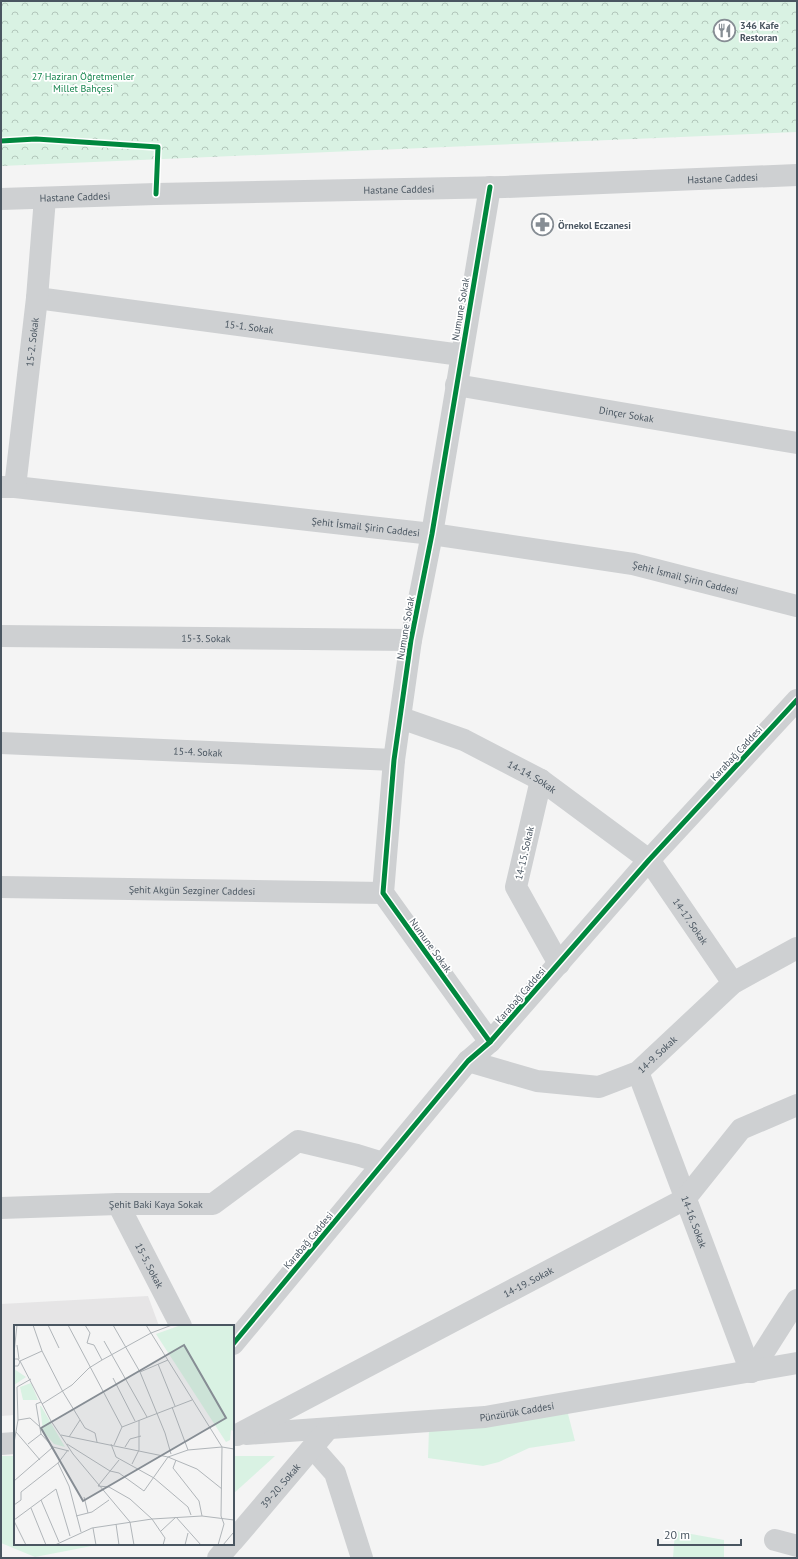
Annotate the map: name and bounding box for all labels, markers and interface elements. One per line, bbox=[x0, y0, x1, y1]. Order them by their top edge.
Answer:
restaurant icon: 346 Kafe Restoran bbox=[711, 18, 737, 44]
place label: 346 Kafe Restoran bbox=[740, 19, 779, 44]
park label: 27 Haziran Öğretmenler Millet Bahçesi bbox=[32, 70, 135, 95]
street label: Hastane Caddesi bbox=[687, 171, 758, 187]
street label: Hastane Caddesi bbox=[363, 182, 434, 197]
street label: Hastane Caddesi bbox=[39, 189, 111, 205]
pharmacy icon: Örnekol Eczanesi bbox=[530, 212, 556, 238]
place label: Örnekol Eczanesi bbox=[558, 219, 631, 232]
street label: Numune Sokak bbox=[449, 276, 472, 342]
street label: 15-2. Sokak bbox=[23, 317, 42, 367]
street label: 15-1. Sokak bbox=[224, 317, 275, 337]
street label: Dinçer Sokak bbox=[598, 403, 655, 426]
street label: Şehit İsmail Şirin Caddesi bbox=[311, 514, 420, 540]
street label: Şehit İsmail Şirin Caddesi bbox=[631, 558, 740, 598]
street label: Numune Sokak bbox=[394, 595, 417, 661]
street label: 15-3. Sokak bbox=[181, 632, 231, 645]
street label: Karabağ Caddesi bbox=[707, 723, 765, 784]
street label: 15-4. Sokak bbox=[173, 744, 223, 760]
street label: 14-14. Sokak bbox=[505, 758, 559, 796]
street label: 14-15. Sokak bbox=[512, 825, 537, 881]
street label: Şehit Akgün Sezginer Caddesi bbox=[129, 883, 255, 898]
street label: 14-17. Sokak bbox=[670, 896, 711, 947]
street label: Numune Sokak bbox=[407, 916, 455, 975]
street label: Karabağ Caddesi bbox=[492, 964, 549, 1026]
street label: 14-9. Sokak bbox=[635, 1033, 680, 1076]
street label: 14-16. Sokak bbox=[678, 1194, 710, 1250]
street label: Şehit Baki Kaya Sokak bbox=[109, 1198, 203, 1211]
street label: Karabağ Caddesi bbox=[281, 1209, 336, 1272]
street label: 15-5. Sokak bbox=[132, 1241, 166, 1291]
street label: 14-19. Sokak bbox=[501, 1264, 556, 1301]
inset map bbox=[14, 1325, 234, 1545]
street label: Pünzürük Caddesi bbox=[479, 1399, 555, 1424]
street label: 39-20. Sokak bbox=[258, 1460, 303, 1511]
scale bar bbox=[658, 1521, 741, 1547]
text: 20 m bbox=[664, 1527, 690, 1542]

